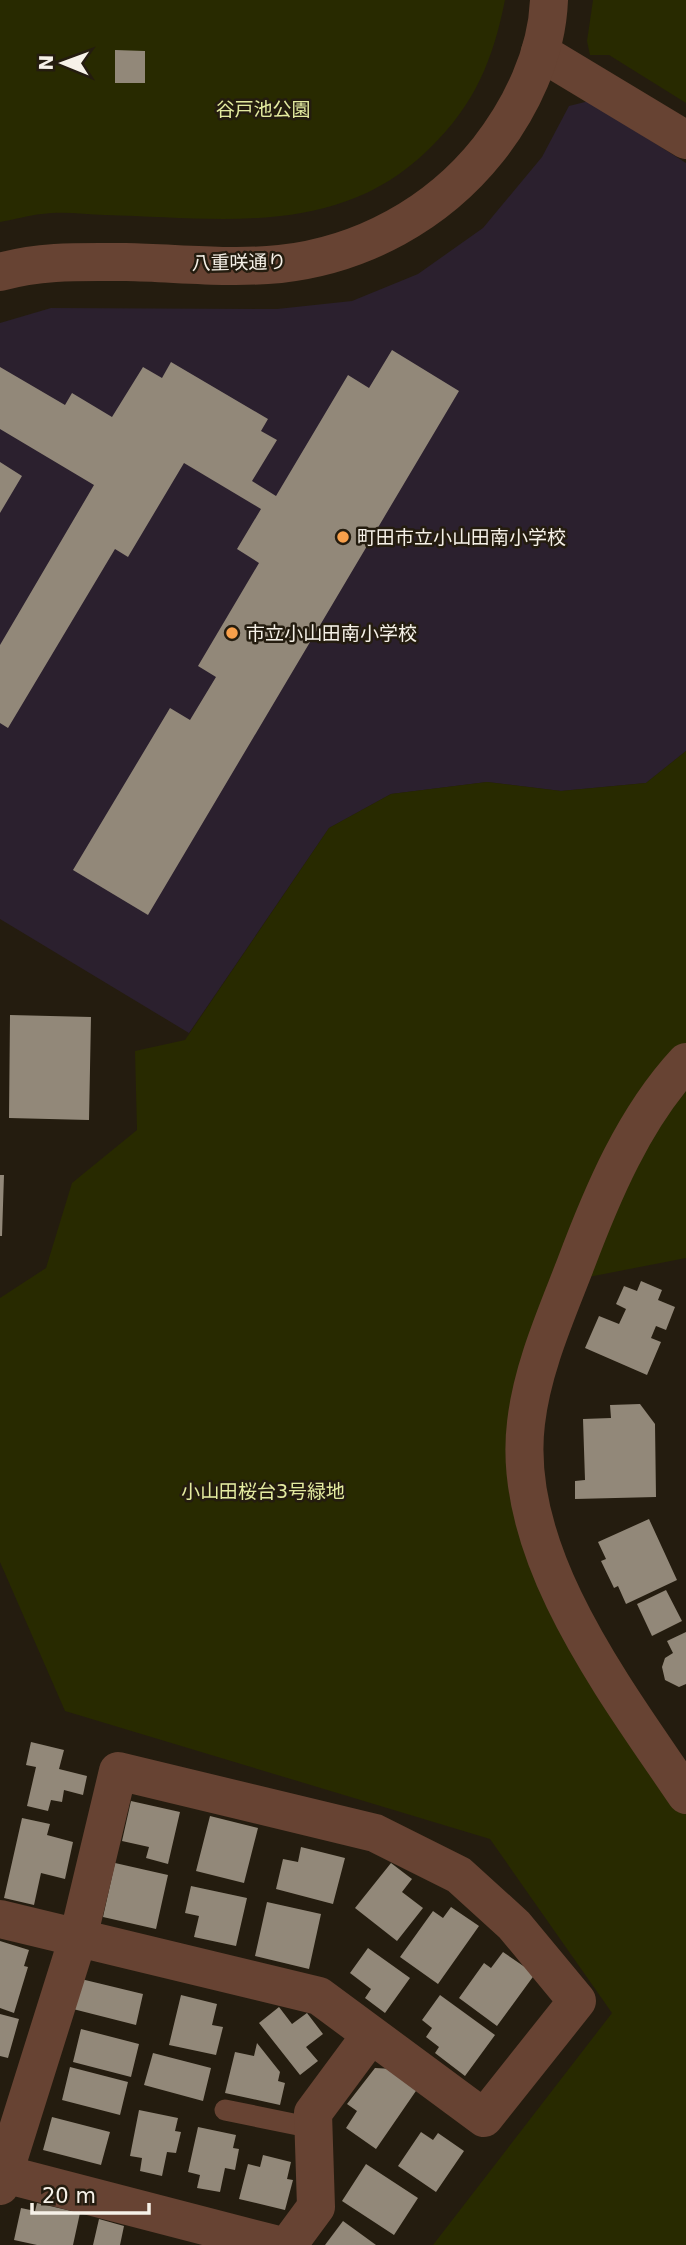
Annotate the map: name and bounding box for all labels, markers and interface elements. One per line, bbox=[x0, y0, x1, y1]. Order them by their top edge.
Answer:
north arrow bbox=[28, 28, 98, 98]
text: N bbox=[35, 55, 57, 71]
park label: 谷戸池公園 bbox=[215, 98, 311, 120]
street label: 八重咲通り bbox=[191, 250, 287, 274]
place label: 町田市立小山田南小学校 bbox=[357, 526, 566, 548]
marker: 町田市立小山田南小学校 bbox=[335, 529, 351, 545]
place label: 市立小山田南小学校 bbox=[246, 622, 417, 644]
marker: 市立小山田南小学校 bbox=[224, 625, 240, 641]
park label: 小山田桜台3号緑地 bbox=[181, 1480, 345, 1502]
scale bar bbox=[32, 2172, 149, 2216]
text: 20 m bbox=[42, 2184, 96, 2208]

